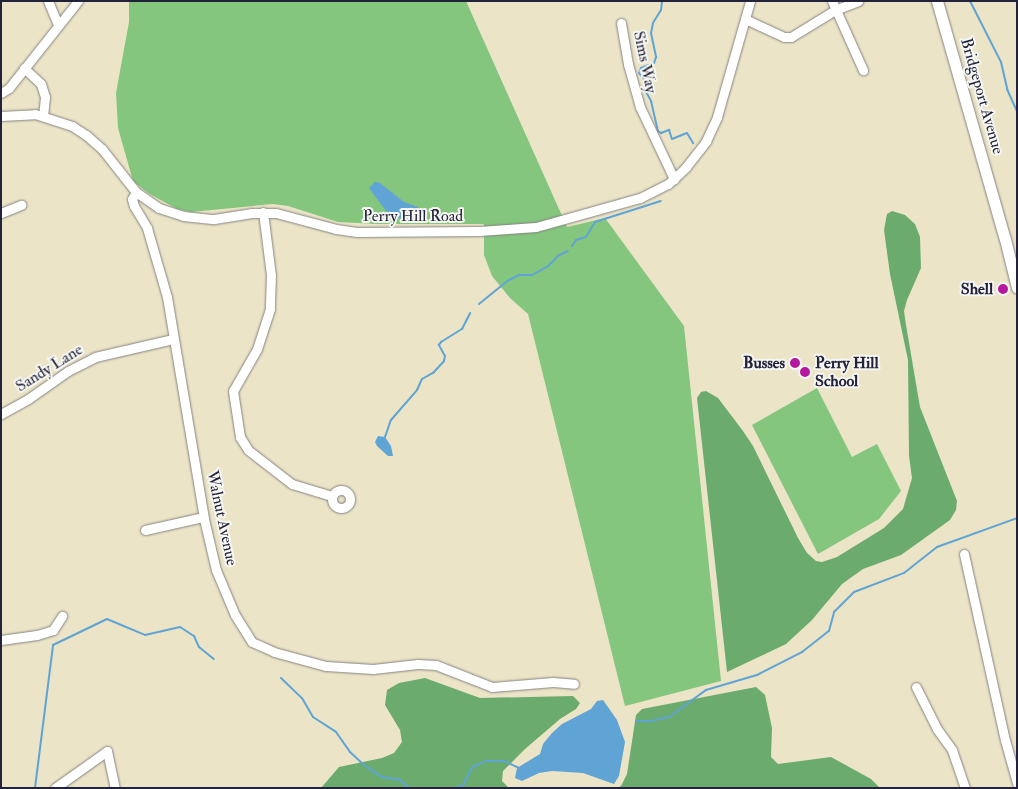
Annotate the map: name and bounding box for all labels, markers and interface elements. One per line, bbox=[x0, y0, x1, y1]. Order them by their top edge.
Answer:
street label: Sims Way bbox=[629, 29, 661, 95]
street label: Bridgeport Avenue bbox=[956, 36, 1008, 156]
street label: Perry Hill Road bbox=[363, 206, 463, 226]
place label: Shell bbox=[961, 279, 993, 299]
marker: Shell bbox=[997, 283, 1009, 295]
street label: Sandy Lane bbox=[12, 340, 86, 396]
place label: Busses bbox=[743, 353, 785, 373]
place label: Perry Hill School bbox=[815, 353, 879, 391]
marker: Busses bbox=[789, 357, 801, 369]
marker: Perry Hill School bbox=[799, 366, 811, 378]
street label: Walnut Avenue bbox=[203, 469, 241, 567]

